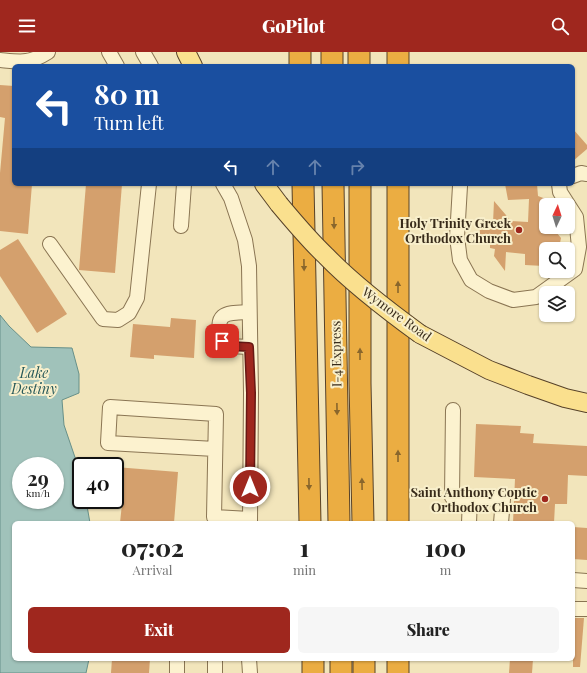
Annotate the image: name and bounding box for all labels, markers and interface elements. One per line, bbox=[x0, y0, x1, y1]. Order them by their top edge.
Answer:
text: GoPilot bbox=[262, 14, 325, 38]
icon: menu bbox=[16, 15, 38, 37]
icon: search bbox=[549, 15, 571, 37]
text: 80 m bbox=[94, 75, 160, 112]
icon: left bbox=[28, 80, 80, 132]
text: Turn left bbox=[94, 111, 164, 135]
icon: left bbox=[220, 156, 242, 178]
icon: ahead bbox=[262, 156, 284, 178]
icon: ahead bbox=[304, 156, 326, 178]
icon: right bbox=[346, 156, 368, 178]
north arrow bbox=[539, 198, 575, 234]
map controls bbox=[539, 198, 575, 322]
place label: Holy Trinity Greek Orthodox Church bbox=[399, 214, 511, 246]
one-way arrow bbox=[331, 217, 337, 230]
marker: Holy Trinity Greek Orthodox Church bbox=[514, 225, 524, 235]
button: search bbox=[539, 242, 575, 278]
one-way arrow bbox=[301, 259, 308, 271]
one-way arrow bbox=[395, 280, 401, 293]
street label: Wymore Road bbox=[358, 282, 436, 345]
button: layers bbox=[539, 286, 575, 322]
street label: I-4 Express bbox=[326, 321, 345, 387]
pin bbox=[205, 324, 239, 358]
icon: arrive bbox=[211, 330, 233, 352]
one-way arrow bbox=[357, 347, 363, 360]
water label: Lake Destiny bbox=[10, 363, 57, 398]
one-way arrow bbox=[334, 403, 340, 416]
one-way arrow bbox=[395, 449, 401, 462]
speed limit sign: 40 bbox=[72, 457, 124, 509]
text: 29 bbox=[27, 464, 49, 491]
position arrow bbox=[229, 466, 271, 508]
one-way arrow bbox=[359, 477, 365, 490]
one-way arrow bbox=[306, 478, 312, 491]
place label: Saint Anthony Coptic Orthodox Church bbox=[410, 483, 538, 515]
text: km/h bbox=[26, 486, 50, 500]
marker: Saint Anthony Coptic Orthodox Church bbox=[540, 494, 550, 504]
text: 07:02 bbox=[121, 531, 184, 563]
text: 1 bbox=[300, 531, 309, 563]
text: 100 bbox=[425, 531, 466, 563]
text: Arrival bbox=[132, 561, 173, 578]
text: min bbox=[293, 561, 316, 578]
text: m bbox=[440, 561, 451, 578]
button: Exit bbox=[28, 607, 290, 653]
button: Share bbox=[298, 607, 559, 653]

